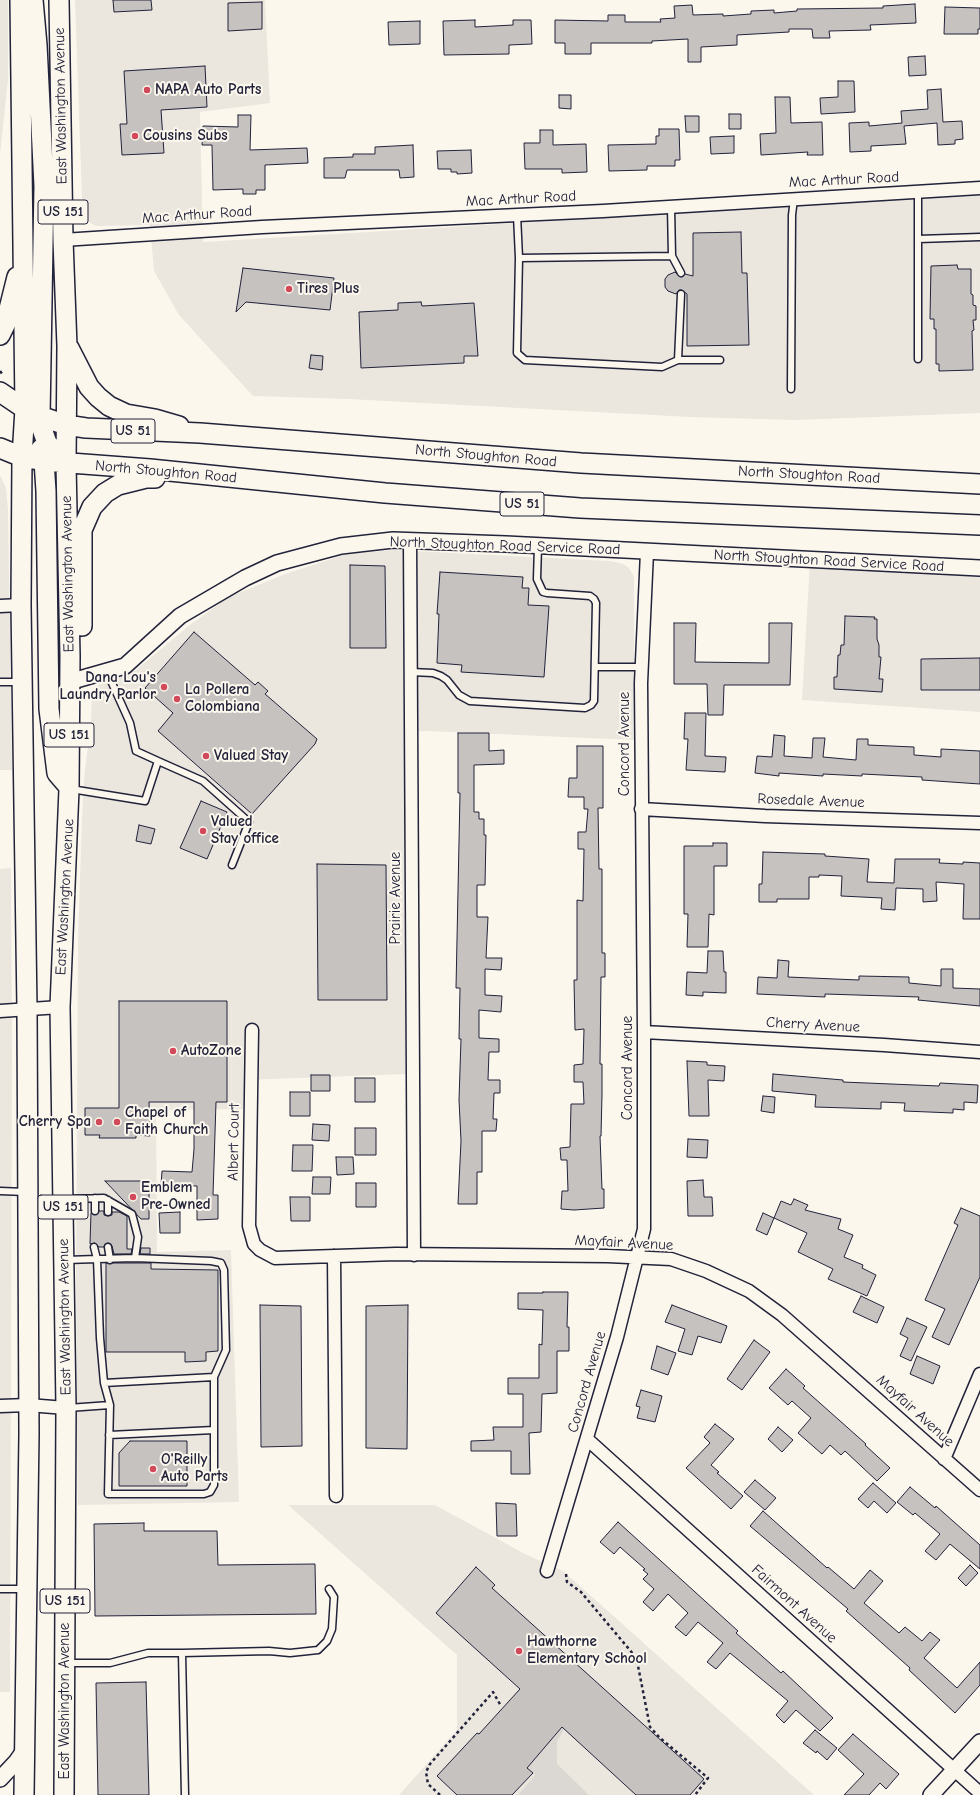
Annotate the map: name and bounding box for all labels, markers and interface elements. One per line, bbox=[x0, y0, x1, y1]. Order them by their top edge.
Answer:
street label: East Washington Avenue bbox=[51, 27, 71, 185]
place label: NAPA Auto Parts bbox=[155, 81, 261, 99]
marker: NAPA Auto Parts bbox=[142, 85, 152, 95]
place label: Cousins Subs bbox=[143, 127, 228, 145]
marker: Cousins Subs bbox=[130, 131, 140, 141]
street label: Mac Arthur Road bbox=[788, 168, 900, 192]
street label: Mac Arthur Road bbox=[465, 187, 577, 211]
road number: US 151 bbox=[38, 200, 88, 224]
street label: Mac Arthur Road bbox=[141, 202, 253, 228]
place label: Tires Plus bbox=[297, 280, 359, 298]
marker: Tires Plus bbox=[284, 284, 294, 294]
road number: US 51 bbox=[111, 419, 155, 443]
street label: North Stoughton Road bbox=[414, 441, 558, 471]
street label: North Stoughton Road bbox=[94, 457, 238, 487]
street label: North Stoughton Road bbox=[737, 462, 881, 488]
road number: US 51 bbox=[500, 492, 544, 516]
street label: East Washington Avenue bbox=[58, 495, 78, 653]
street label: North Stoughton Road Service Road bbox=[389, 533, 621, 559]
street label: North Stoughton Road Service Road bbox=[713, 546, 945, 576]
place label: Dana Lou's Laundry Parlor bbox=[59, 669, 156, 704]
place label: La Pollera Colombiana bbox=[185, 681, 260, 716]
marker: Dana Lou's Laundry Parlor bbox=[159, 682, 169, 692]
street label: Concord Avenue bbox=[616, 692, 634, 796]
marker: La Pollera Colombiana bbox=[172, 694, 182, 704]
road number: US 151 bbox=[44, 723, 94, 747]
place label: Valued Stay bbox=[214, 747, 288, 765]
marker: Valued Stay bbox=[201, 751, 211, 761]
street label: Rosedale Avenue bbox=[757, 790, 865, 812]
place label: Valued Stay office bbox=[211, 813, 279, 848]
street label: East Washington Avenue bbox=[52, 818, 78, 976]
marker: Valued Stay office bbox=[198, 826, 208, 836]
street label: Prairie Avenue bbox=[387, 852, 405, 944]
street label: Cherry Avenue bbox=[766, 1014, 860, 1036]
street label: Concord Avenue bbox=[619, 1016, 637, 1120]
place label: AutoZone bbox=[181, 1042, 241, 1060]
marker: AutoZone bbox=[168, 1046, 178, 1056]
street label: Albert Court bbox=[224, 1103, 244, 1181]
place label: Chapel of Faith Church bbox=[125, 1104, 208, 1139]
place label: Cherry Spa bbox=[19, 1113, 91, 1131]
marker: Cherry Spa bbox=[94, 1117, 104, 1127]
marker: Chapel of Faith Church bbox=[112, 1117, 122, 1127]
place label: Emblem Pre-Owned bbox=[141, 1179, 211, 1214]
marker: Emblem Pre-Owned bbox=[128, 1192, 138, 1202]
road number: US 151 bbox=[38, 1195, 88, 1219]
street label: Mayfair Avenue bbox=[574, 1231, 674, 1255]
street label: East Washington Avenue bbox=[55, 1238, 75, 1396]
street label: Concord Avenue bbox=[564, 1329, 610, 1435]
street label: Mayfair Avenue bbox=[872, 1371, 958, 1451]
place label: O'Reilly Auto Parts bbox=[161, 1451, 228, 1486]
marker: O'Reilly Auto Parts bbox=[148, 1464, 158, 1474]
street label: Fairmont Avenue bbox=[748, 1561, 840, 1647]
road number: US 151 bbox=[40, 1589, 90, 1613]
street label: East Washington Avenue bbox=[56, 1623, 74, 1779]
place label: Hawthorne Elementary School bbox=[527, 1633, 647, 1668]
marker: Hawthorne Elementary School bbox=[514, 1646, 524, 1656]

